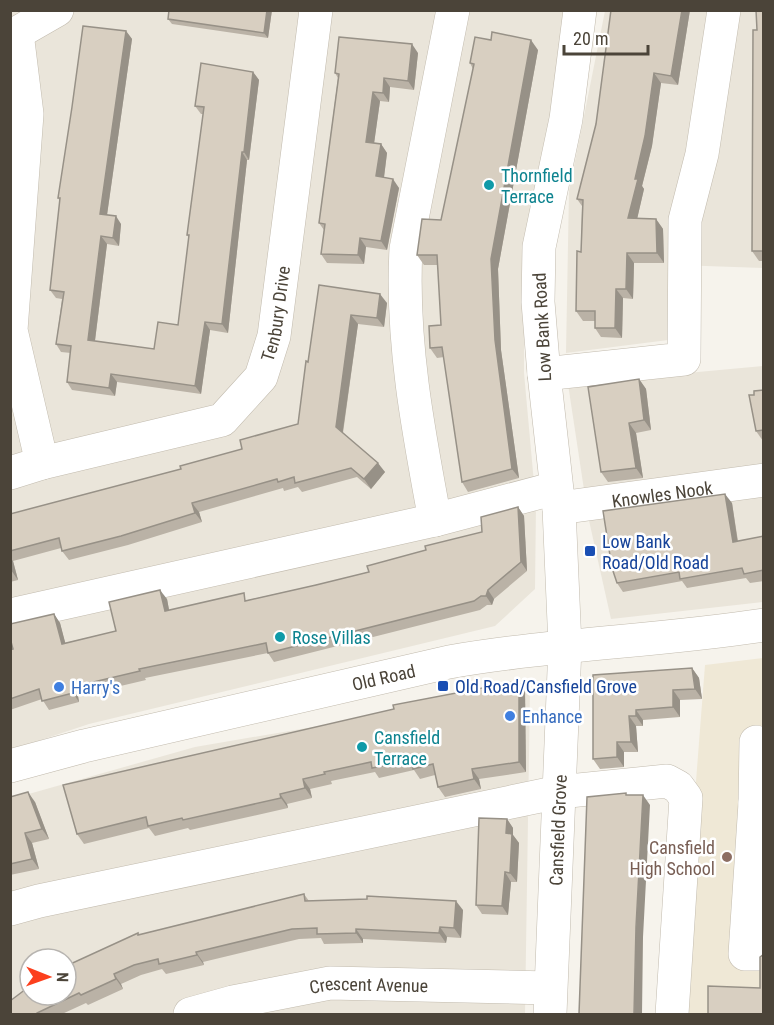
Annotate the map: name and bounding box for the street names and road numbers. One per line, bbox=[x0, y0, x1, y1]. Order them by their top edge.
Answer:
street label: Tenbury Drive bbox=[256, 265, 293, 364]
street label: Low Bank Road bbox=[529, 272, 555, 382]
street label: Knowles Nook bbox=[610, 477, 714, 511]
street label: Old Road bbox=[350, 660, 417, 695]
street label: Cansfield Grove bbox=[545, 774, 570, 886]
street label: Crescent Avenue bbox=[307, 972, 428, 997]

